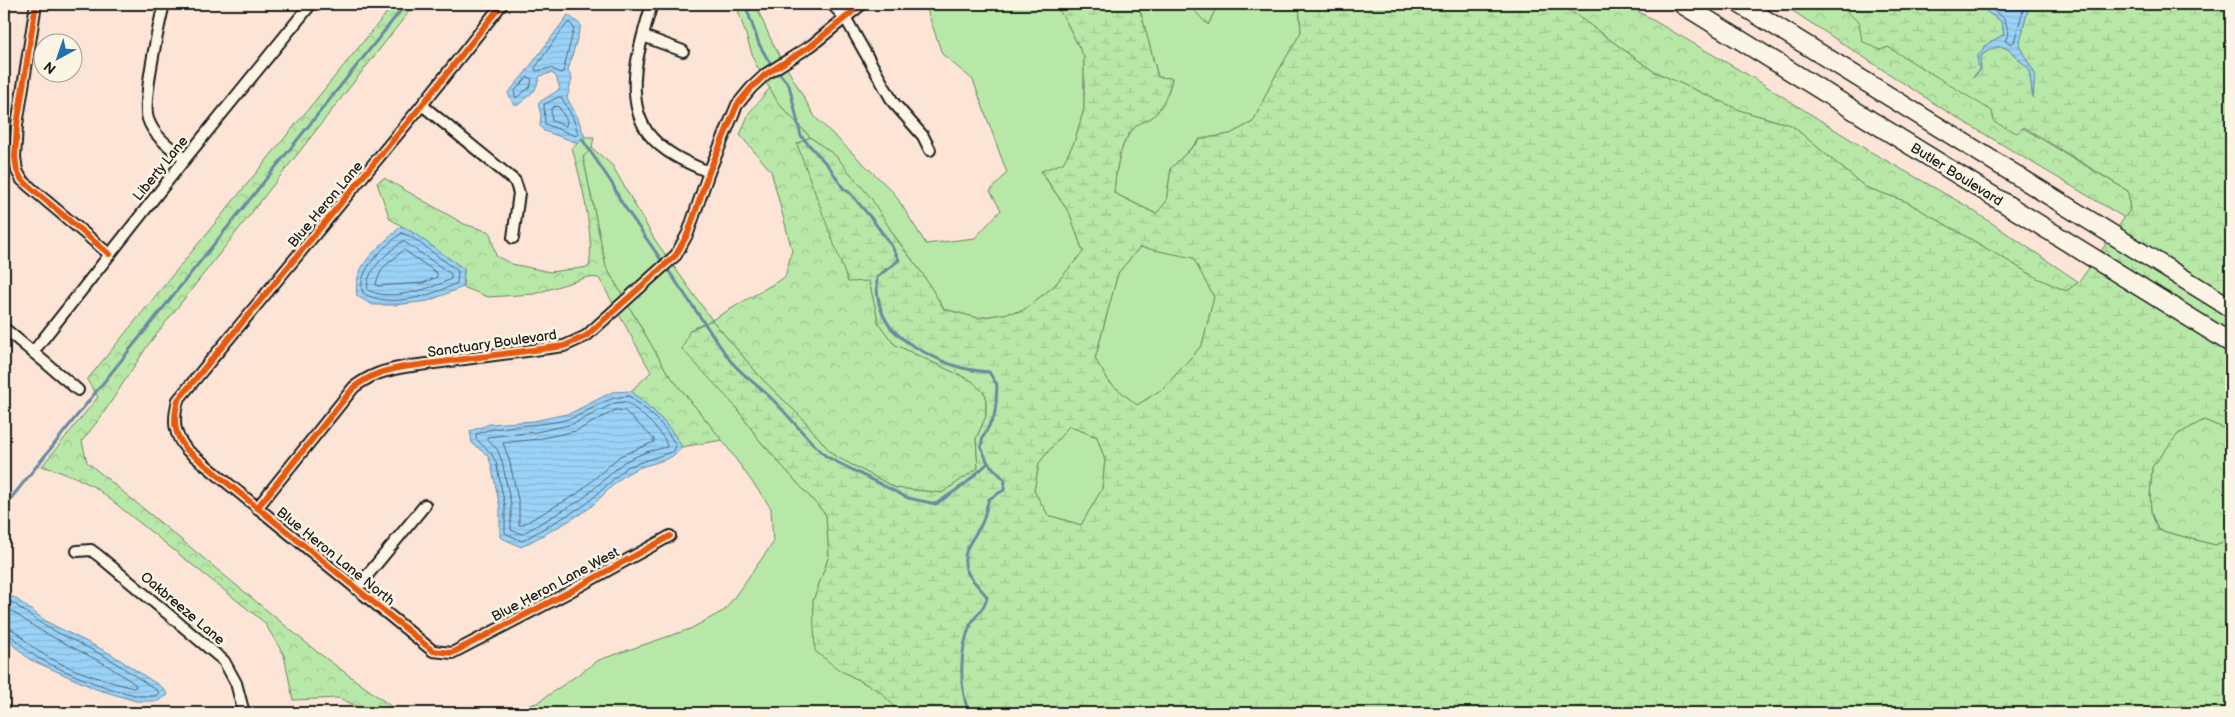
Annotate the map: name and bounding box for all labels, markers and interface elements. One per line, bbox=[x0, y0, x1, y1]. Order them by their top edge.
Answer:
north arrow bbox=[32, 32, 82, 82]
text: N bbox=[40, 58, 59, 77]
street label: Liberty Lane bbox=[129, 133, 192, 204]
street label: Butler Boulevard bbox=[1907, 139, 2006, 210]
street label: Blue Heron Lane bbox=[284, 158, 366, 251]
street label: Sanctuary Boulevard bbox=[426, 326, 558, 361]
street label: Blue Heron Lane North bbox=[273, 504, 398, 609]
street label: Blue Heron Lane West bbox=[489, 543, 623, 625]
street label: Oakbreeze Lane bbox=[137, 568, 228, 649]

